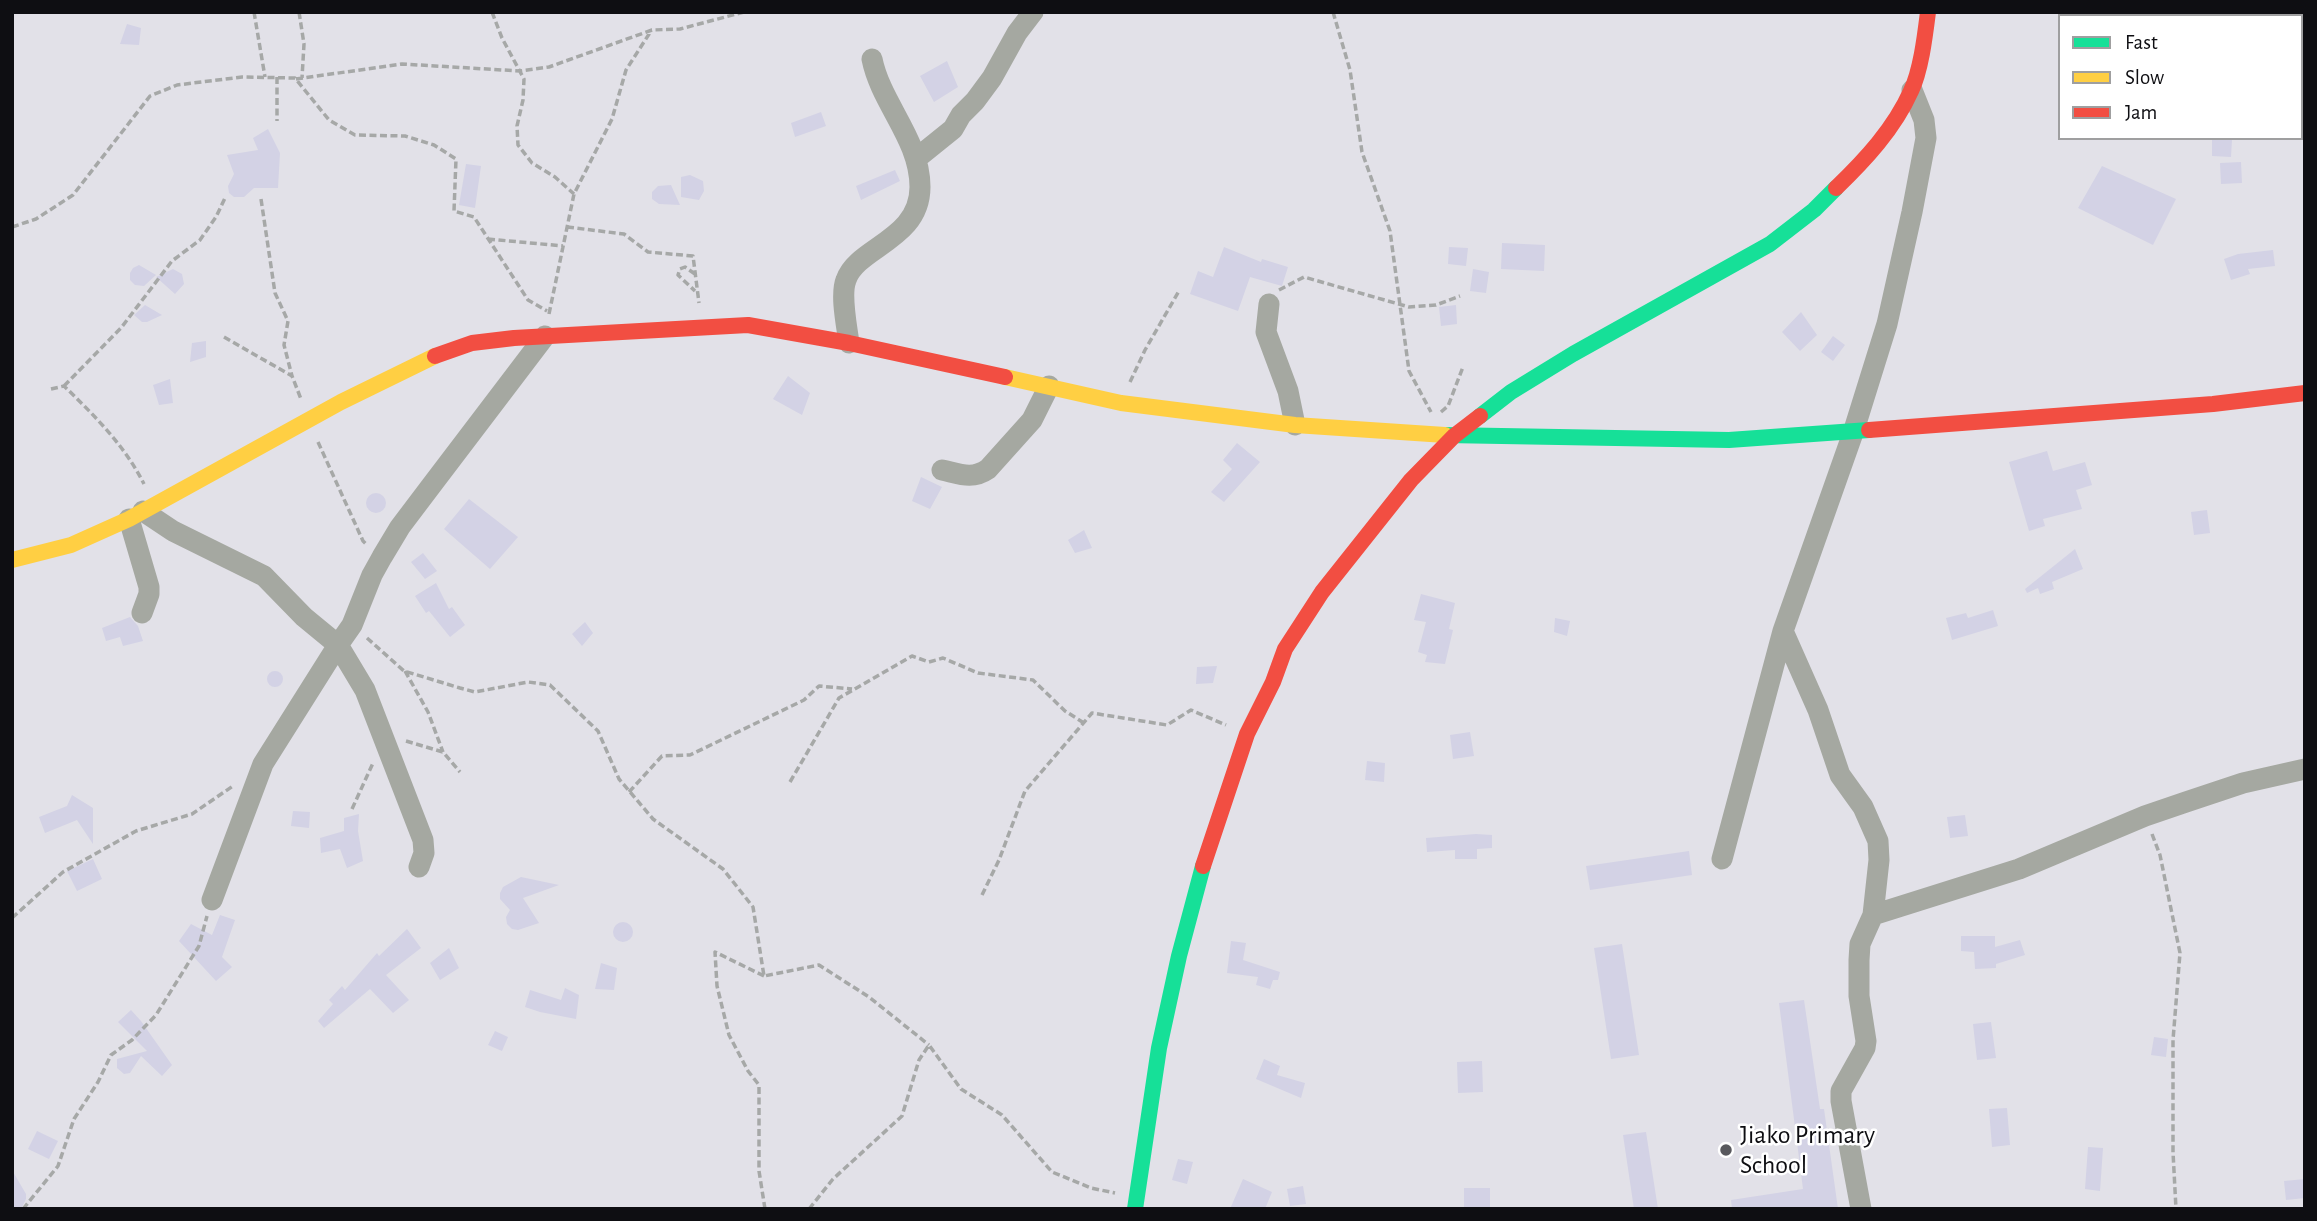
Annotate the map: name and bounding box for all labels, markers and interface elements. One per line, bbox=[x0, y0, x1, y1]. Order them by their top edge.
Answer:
legend bbox=[2058, 14, 2303, 140]
text: Fast bbox=[2125, 32, 2158, 53]
text: Slow bbox=[2125, 67, 2164, 88]
text: Jam bbox=[2125, 102, 2157, 123]
place label: Jiako Primary School bbox=[1740, 1119, 1875, 1180]
marker: Jiako Primary School bbox=[1718, 1142, 1734, 1158]

